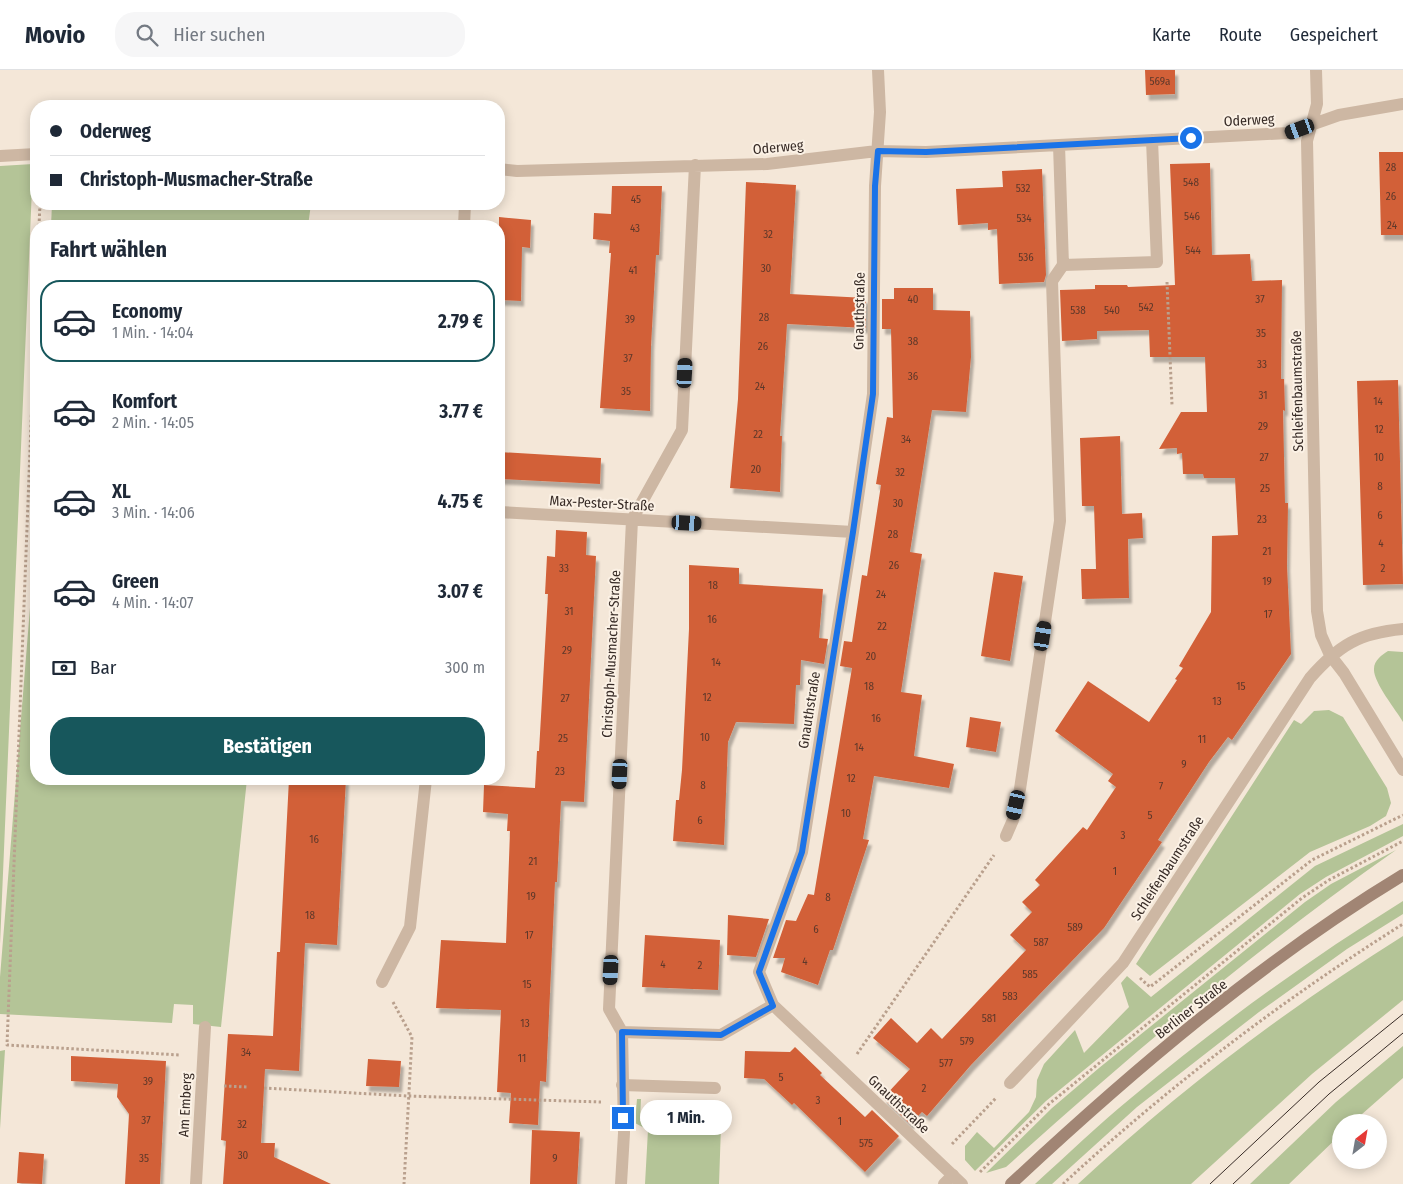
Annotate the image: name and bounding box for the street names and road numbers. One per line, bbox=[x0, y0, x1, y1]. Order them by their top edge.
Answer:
street label: Oderweg bbox=[1223, 111, 1275, 130]
street label: Oderweg bbox=[752, 137, 804, 158]
street label: Gnauthstraße bbox=[850, 272, 869, 350]
street label: Schleifenbaumstraße bbox=[1288, 330, 1307, 452]
street label: Max-Pester-Straße bbox=[549, 492, 655, 515]
street label: Christoph-Musmacher-Straße bbox=[599, 570, 624, 738]
street label: Gnauthstraße bbox=[795, 670, 824, 750]
street label: Schleifenbaumstraße bbox=[1127, 813, 1208, 924]
street label: Berliner Straße bbox=[1152, 976, 1231, 1043]
street label: Am Emberg bbox=[175, 1072, 196, 1138]
street label: Gnauthstraße bbox=[864, 1072, 933, 1137]

